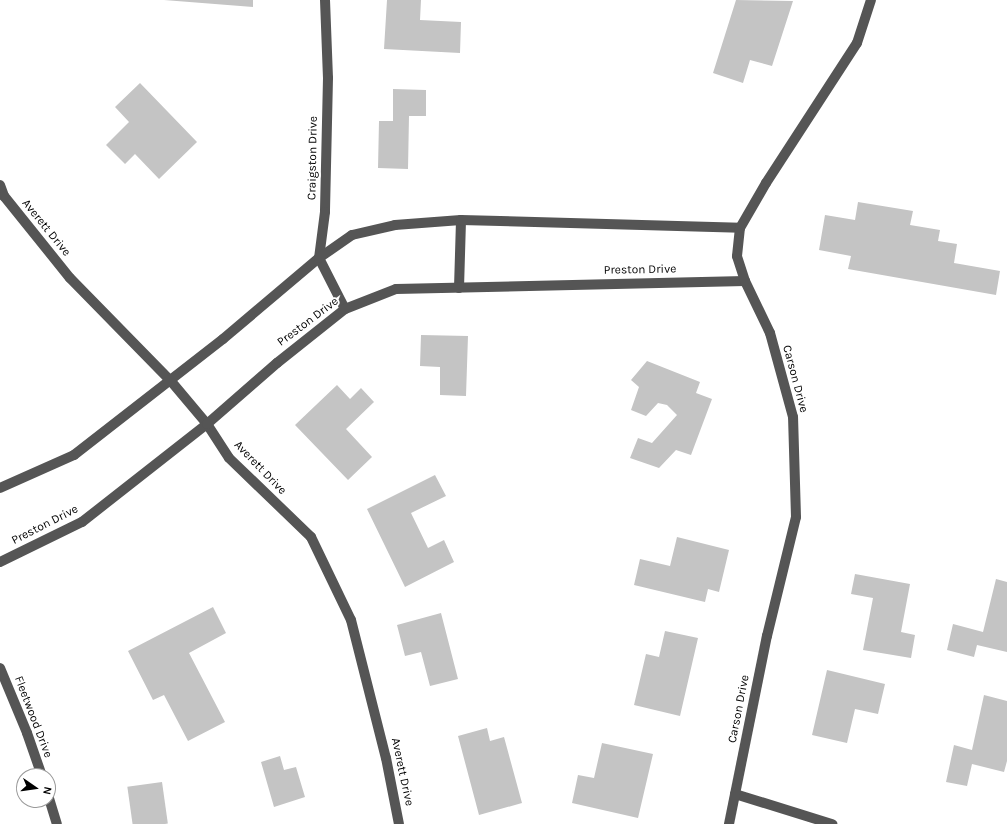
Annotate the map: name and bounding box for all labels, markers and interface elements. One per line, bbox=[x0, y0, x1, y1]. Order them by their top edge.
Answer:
street label: Craigston Drive bbox=[305, 116, 321, 200]
street label: Averett Drive bbox=[19, 197, 73, 259]
street label: Preston Drive bbox=[604, 262, 676, 278]
street label: Preston Drive bbox=[275, 294, 341, 350]
street label: Carson Drive bbox=[779, 344, 811, 414]
street label: Averett Drive bbox=[231, 438, 289, 498]
street label: Preston Drive bbox=[9, 502, 81, 548]
street label: Fleetwood Drive bbox=[11, 674, 55, 760]
street label: Carson Drive bbox=[725, 674, 753, 744]
street label: Averett Drive bbox=[388, 737, 416, 807]
north arrow bbox=[16, 768, 56, 808]
text: N bbox=[40, 785, 54, 796]

